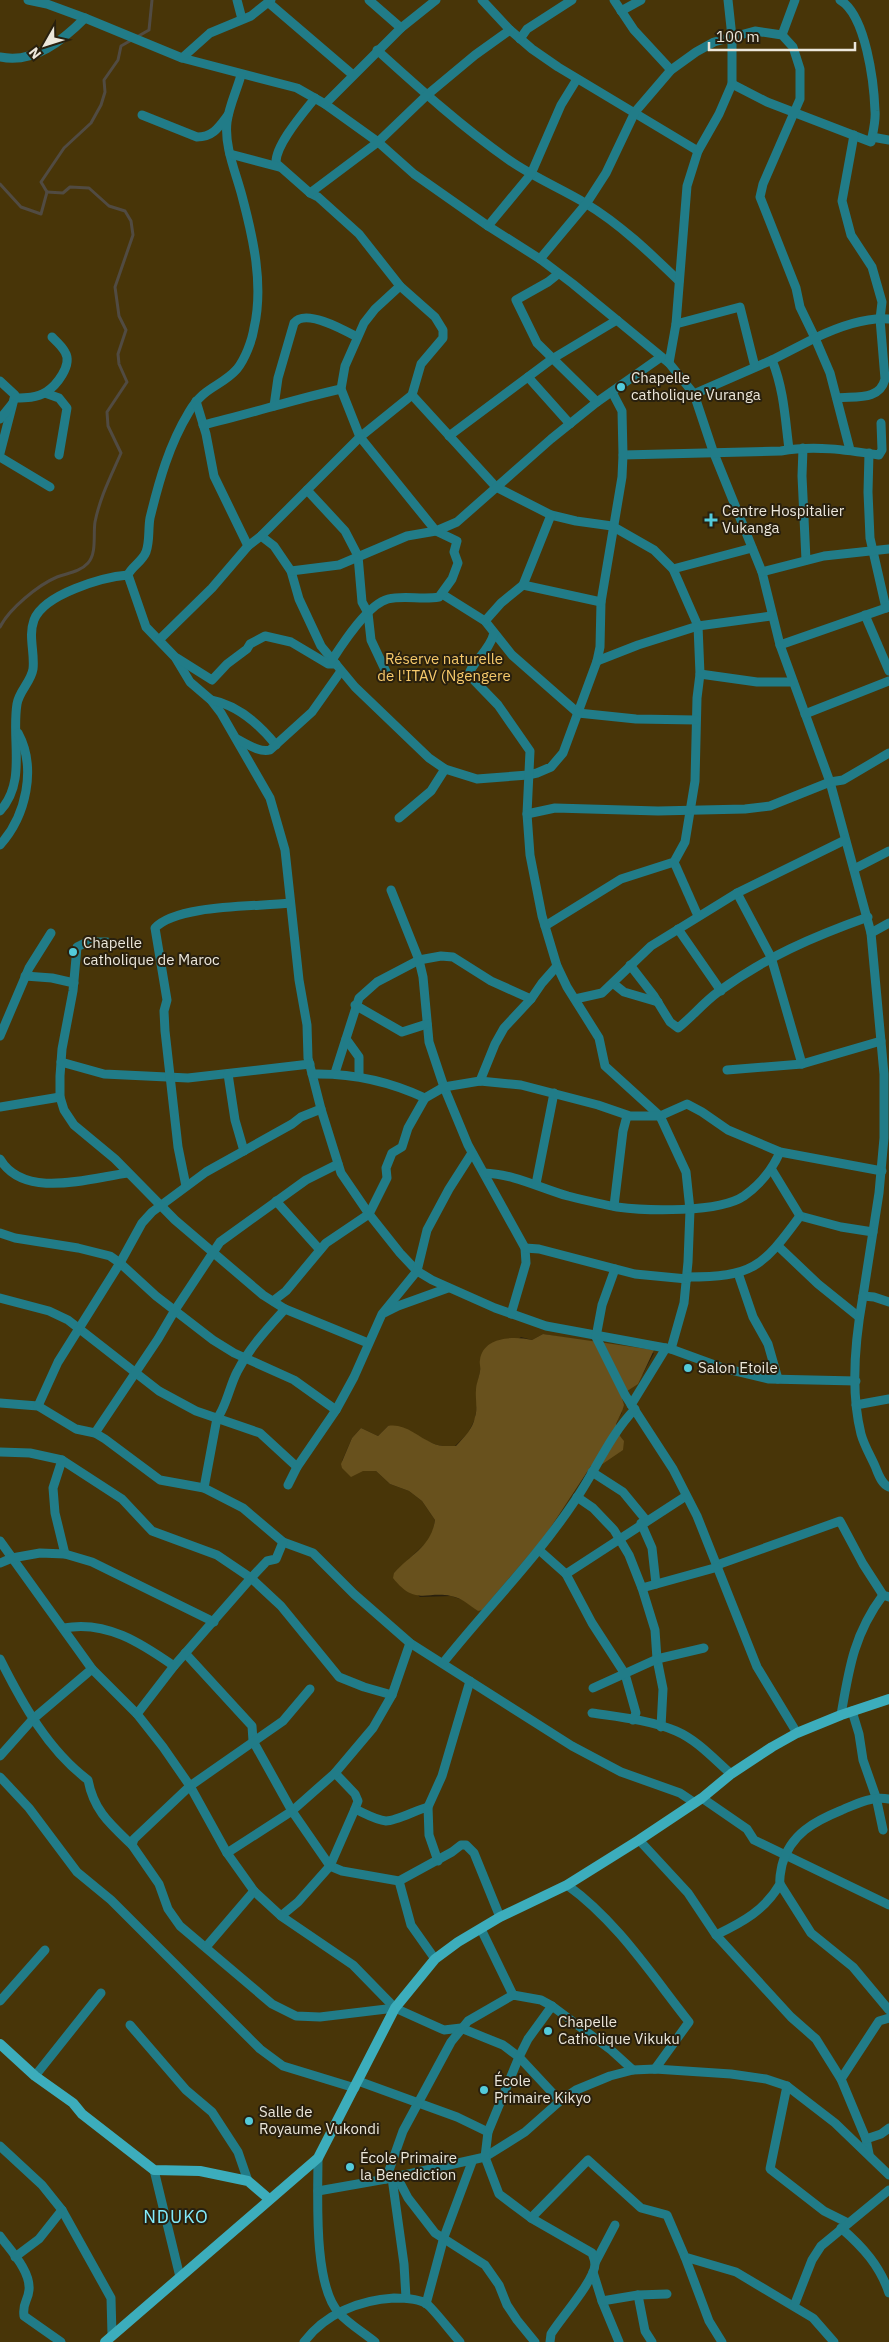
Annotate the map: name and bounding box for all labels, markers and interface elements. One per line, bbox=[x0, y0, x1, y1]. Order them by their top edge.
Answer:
north arrow bbox=[20, 20, 70, 70]
scale bar bbox=[709, 20, 855, 52]
text: 100 m bbox=[716, 27, 760, 46]
text: N bbox=[25, 44, 45, 63]
place label: Chapelle catholique Vuranga bbox=[631, 368, 761, 404]
marker: Chapelle catholique Vuranga bbox=[615, 381, 627, 393]
place label: Centre Hospitalier Vukanga bbox=[722, 501, 845, 537]
marker: Centre Hospitalier Vukanga bbox=[704, 513, 718, 527]
park label: Réserve naturelle de l'ITAV (Ngengere bbox=[377, 649, 511, 685]
place label: Chapelle catholique de Maroc bbox=[83, 933, 220, 969]
marker: Chapelle catholique de Maroc bbox=[67, 946, 79, 958]
place label: Salon Etoile bbox=[698, 1358, 778, 1377]
marker: Salon Etoile bbox=[682, 1362, 694, 1374]
place label: Chapelle Catholique Vikuku bbox=[558, 2012, 680, 2048]
marker: Chapelle Catholique Vikuku bbox=[542, 2025, 554, 2037]
place label: École Primaire Kikyo bbox=[494, 2071, 591, 2107]
marker: École Primaire Kikyo bbox=[478, 2084, 490, 2096]
place label: Salle de Royaume Vukondi bbox=[259, 2102, 380, 2138]
marker: Salle de Royaume Vukondi bbox=[243, 2115, 255, 2127]
place label: École Primaire la Benediction bbox=[360, 2148, 457, 2184]
marker: École Primaire la Benediction bbox=[344, 2161, 356, 2173]
district label: NDUKO bbox=[143, 2205, 209, 2228]

